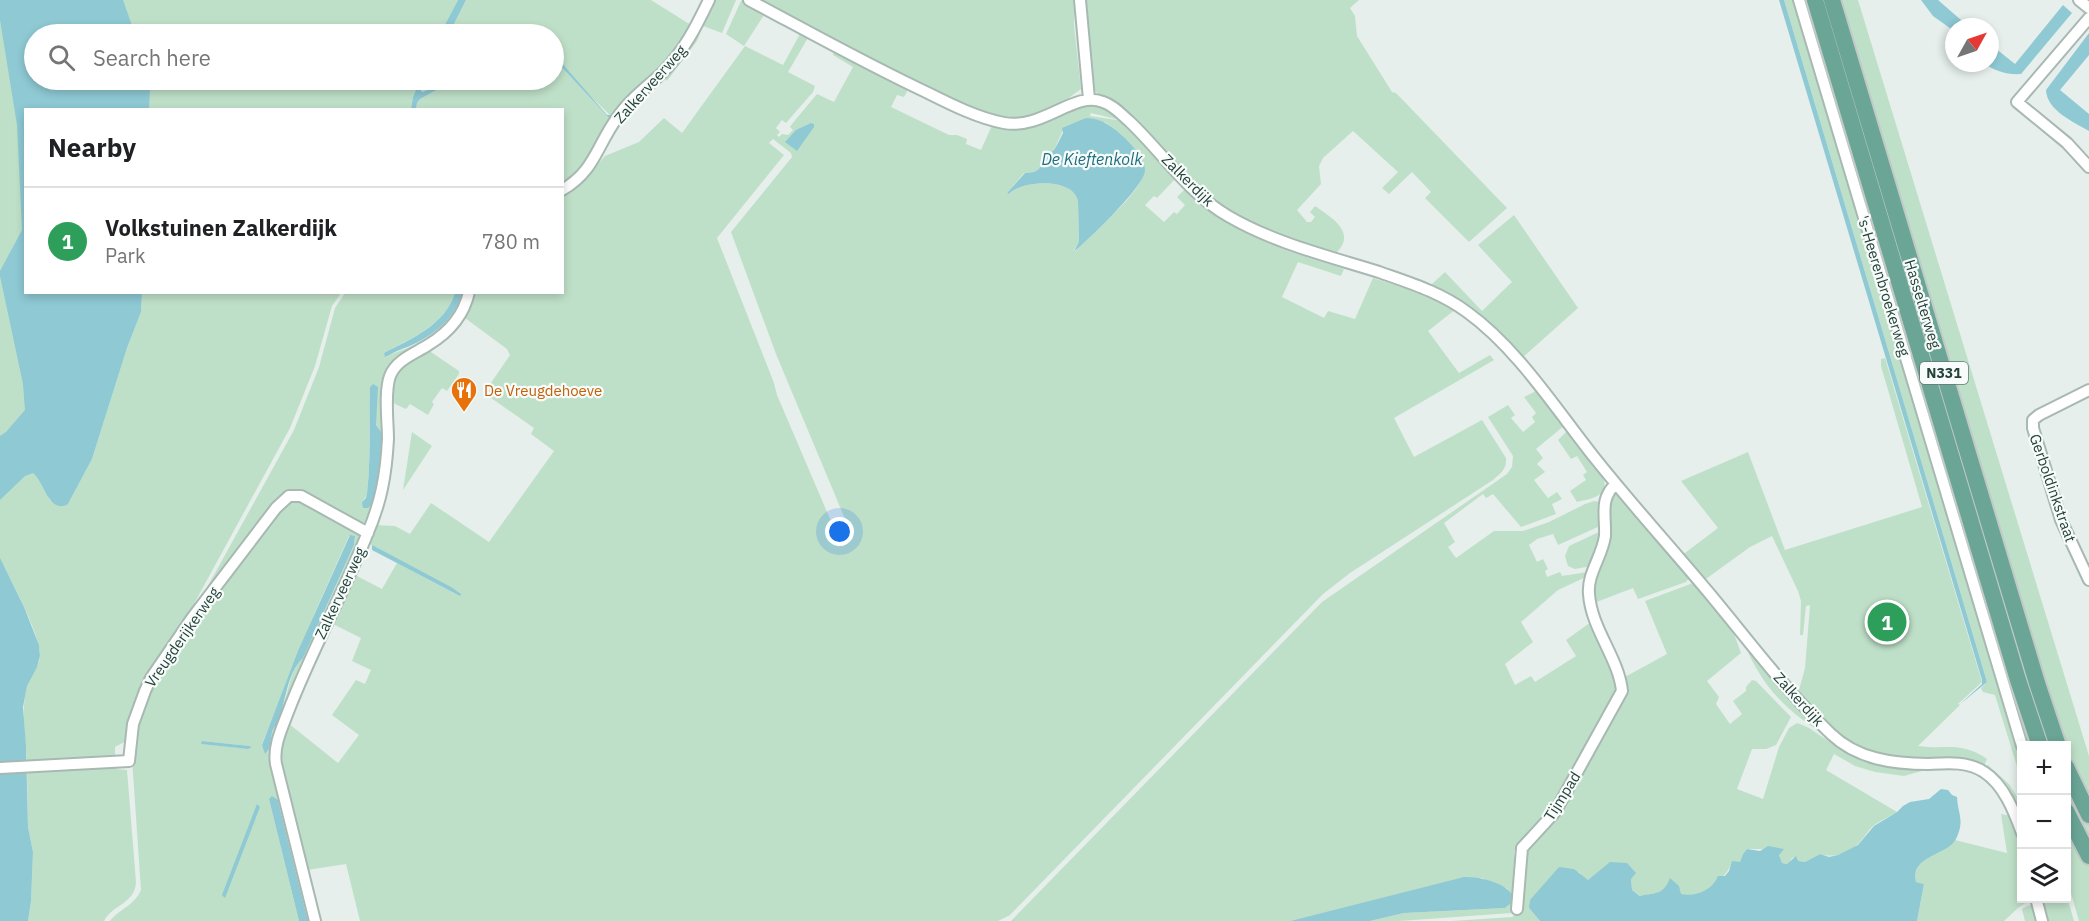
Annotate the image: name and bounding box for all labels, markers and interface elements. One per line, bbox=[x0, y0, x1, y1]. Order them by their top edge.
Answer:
north arrow bbox=[1945, 18, 1999, 72]
search box bbox=[24, 24, 564, 90]
icon: search bbox=[45, 41, 78, 74]
street label: Zalkerveerweg bbox=[610, 41, 690, 127]
text: Search here bbox=[93, 43, 211, 72]
text: Nearby bbox=[48, 130, 136, 164]
water label: De Kieftenkolk bbox=[1041, 149, 1143, 169]
street label: Zalkerdijk bbox=[1158, 150, 1218, 210]
text: Volkstuinen Zalkerdijk bbox=[105, 213, 337, 242]
street label: 's-Heerenbroekerweg bbox=[1854, 213, 1914, 359]
text: 1 bbox=[62, 228, 74, 255]
text: 780 m bbox=[482, 228, 540, 255]
text: Park bbox=[105, 242, 145, 269]
street label: Hasselterweg bbox=[1900, 257, 1946, 351]
road number: N331 bbox=[1920, 362, 1968, 384]
restaurant icon: De Vreugdehoeve bbox=[449, 375, 479, 413]
place label: De Vreugdehoeve bbox=[484, 381, 602, 400]
street label: Gerboldinkstraat bbox=[2026, 431, 2080, 545]
your location bbox=[825, 517, 854, 546]
street label: Zalkerveerweg bbox=[310, 544, 370, 642]
street label: Vreugderijkerweg bbox=[140, 583, 224, 691]
pin: 1 bbox=[1868, 600, 1906, 644]
street label: Zalkerdijk bbox=[1770, 668, 1828, 730]
map controls bbox=[2017, 741, 2071, 903]
button: + bbox=[2017, 741, 2071, 795]
street label: Tijmpad bbox=[1539, 768, 1585, 824]
button: − bbox=[2017, 795, 2071, 849]
button: layers bbox=[2017, 849, 2071, 903]

